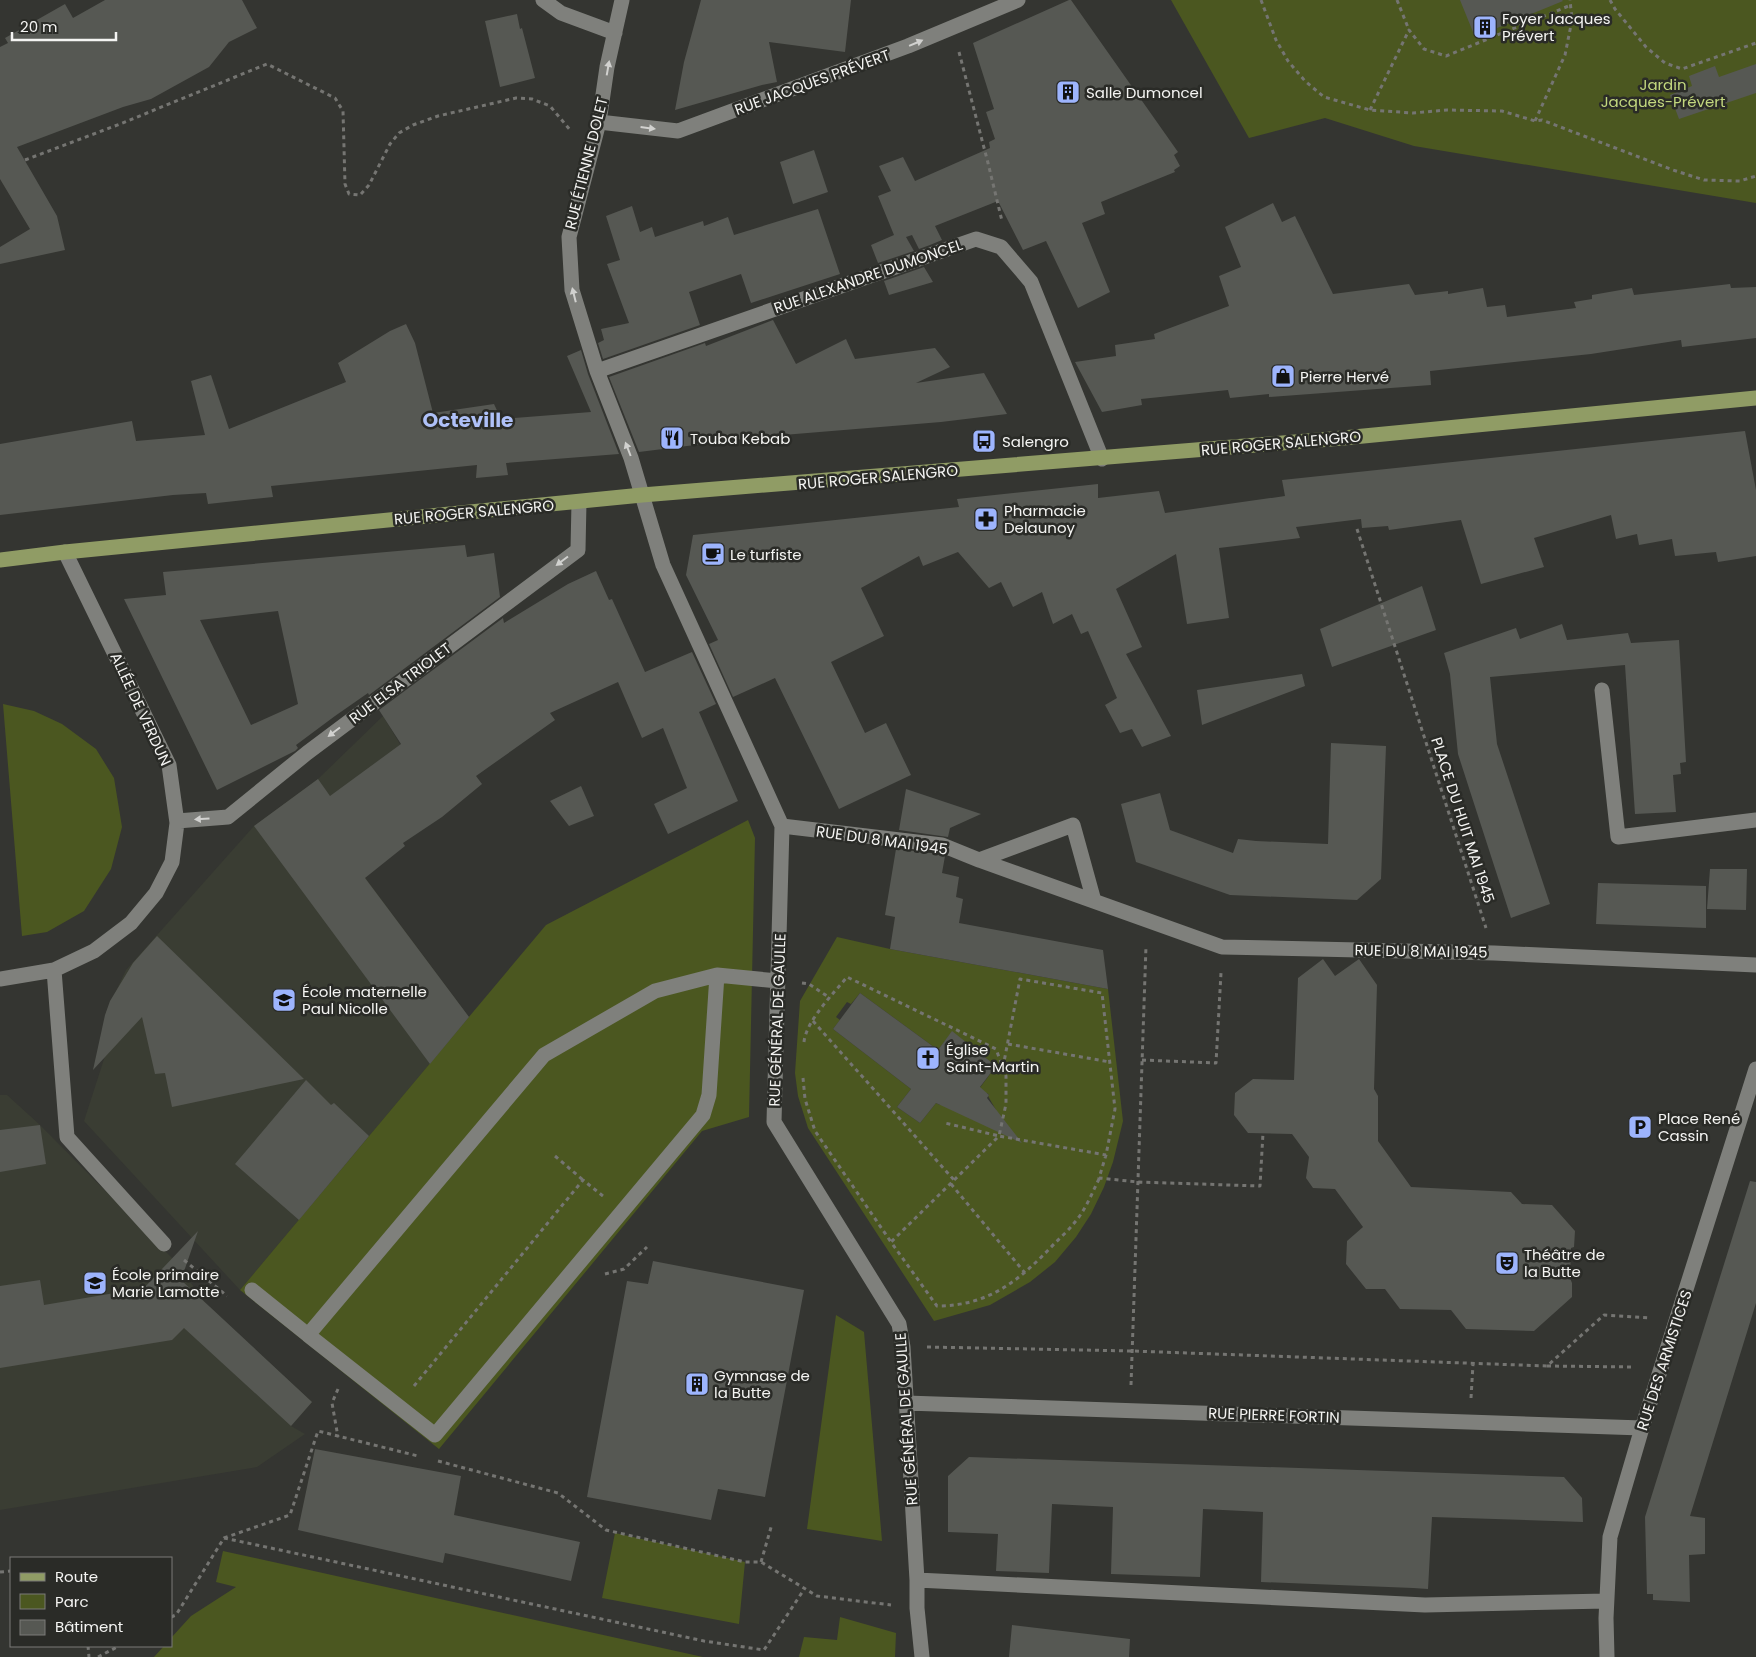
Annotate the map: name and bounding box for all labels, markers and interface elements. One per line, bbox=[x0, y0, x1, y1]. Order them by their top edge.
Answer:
place label: Foyer Jacques Prévert bbox=[1502, 8, 1611, 46]
scale bar bbox=[12, 10, 116, 42]
building icon: Foyer Jacques Prévert bbox=[1472, 14, 1498, 40]
text: 20 m bbox=[20, 16, 58, 37]
one-way arrow bbox=[909, 38, 924, 46]
street label: RUE JACQUES PRÉVERT bbox=[732, 44, 892, 120]
one-way arrow bbox=[604, 60, 612, 76]
park label: Jardin Jacques-Prévert bbox=[1601, 74, 1725, 112]
building icon: Salle Dumoncel bbox=[1055, 79, 1081, 105]
place label: Salle Dumoncel bbox=[1086, 82, 1203, 103]
street label: RUE ÉTIENNE DOLET bbox=[559, 95, 613, 231]
one-way arrow bbox=[640, 124, 656, 132]
street label: RUE ALEXANDRE DUMONCEL bbox=[771, 234, 966, 318]
one-way arrow bbox=[570, 288, 578, 303]
shop icon: Pierre Hervé bbox=[1270, 363, 1296, 389]
place label: Pierre Hervé bbox=[1300, 366, 1389, 387]
district label: Octeville bbox=[423, 406, 513, 434]
restaurant icon: Touba Kebab bbox=[659, 425, 685, 451]
street label: RUE ROGER SALENGRO bbox=[1200, 426, 1362, 460]
place label: Touba Kebab bbox=[690, 428, 790, 449]
bus stop icon: Salengro bbox=[971, 428, 997, 454]
place label: Salengro bbox=[1002, 431, 1069, 452]
one-way arrow bbox=[623, 441, 631, 456]
street label: RUE ROGER SALENGRO bbox=[797, 460, 959, 494]
street label: RUE ROGER SALENGRO bbox=[393, 495, 555, 529]
place label: Pharmacie Delaunoy bbox=[1004, 500, 1086, 538]
pharmacy icon: Pharmacie Delaunoy bbox=[973, 506, 999, 532]
cafe icon: Le turfiste bbox=[700, 541, 726, 567]
place label: Le turfiste bbox=[730, 544, 802, 565]
one-way arrow bbox=[555, 556, 569, 566]
street label: RUE ELSA TRIOLET bbox=[345, 638, 455, 728]
street label: ALLÉE DE VERDUN bbox=[105, 649, 177, 769]
one-way arrow bbox=[327, 727, 341, 737]
street label: PLACE DU HUIT MAI 1945 bbox=[1426, 734, 1500, 906]
one-way arrow bbox=[194, 816, 210, 824]
street label: RUE DU 8 MAI 1945 bbox=[815, 820, 949, 860]
street label: RUE GÉNÉRAL DE GAULLE bbox=[763, 933, 791, 1107]
street label: RUE DU 8 MAI 1945 bbox=[1354, 939, 1488, 963]
place label: École maternelle Paul Nicolle bbox=[302, 981, 427, 1019]
school or university icon: École maternelle Paul Nicolle bbox=[271, 987, 297, 1013]
place label: Église Saint-Martin bbox=[946, 1039, 1039, 1077]
church icon: Église Saint-Martin bbox=[915, 1045, 941, 1071]
place label: Place René Cassin bbox=[1658, 1108, 1740, 1146]
parking icon: Place René Cassin bbox=[1627, 1114, 1653, 1140]
place label: Théâtre de la Butte bbox=[1524, 1244, 1605, 1282]
theatre icon: Théâtre de la Butte bbox=[1494, 1250, 1520, 1276]
place label: École primaire Marie Lamotte bbox=[112, 1264, 220, 1302]
school or university icon: École primaire Marie Lamotte bbox=[82, 1270, 108, 1296]
street label: RUE DES ARMISTICES bbox=[1631, 1287, 1697, 1433]
street label: RUE GÉNÉRAL DE GAULLE bbox=[889, 1332, 923, 1506]
place label: Gymnase de la Butte bbox=[714, 1365, 810, 1403]
building icon: Gymnase de la Butte bbox=[684, 1371, 710, 1397]
street label: RUE PIERRE FORTIN bbox=[1208, 1402, 1340, 1428]
legend bbox=[10, 1557, 172, 1647]
text: Route bbox=[55, 1566, 98, 1587]
text: Parc bbox=[55, 1591, 89, 1612]
text: Bâtiment bbox=[55, 1616, 123, 1637]

